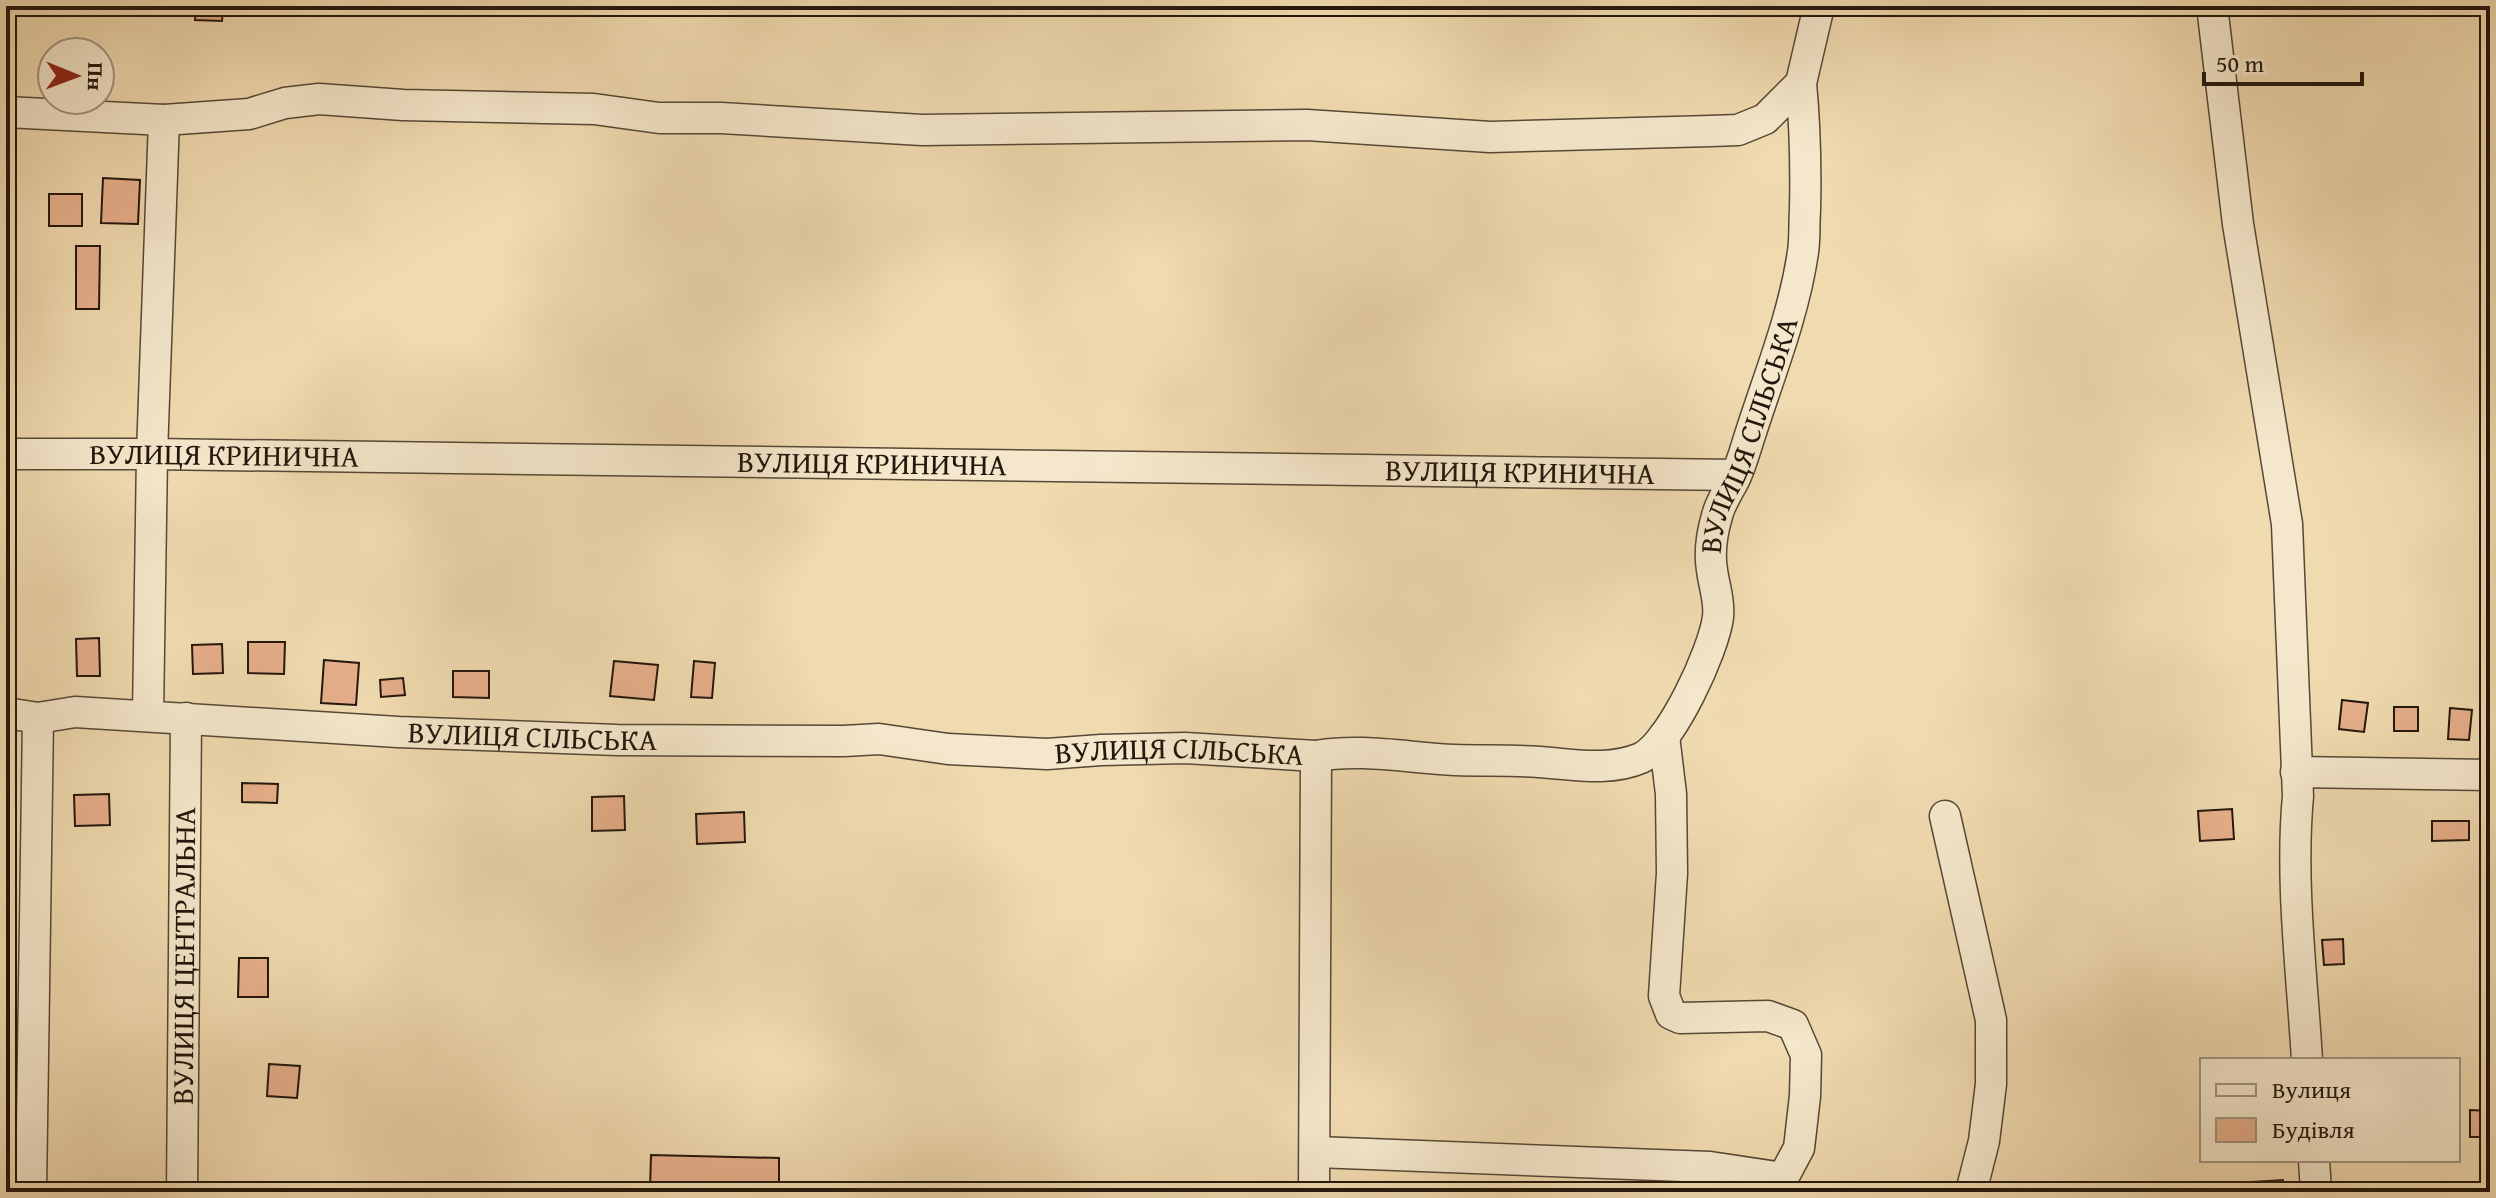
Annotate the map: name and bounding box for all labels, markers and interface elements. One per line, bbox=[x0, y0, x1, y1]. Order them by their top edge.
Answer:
north arrow bbox=[36, 36, 116, 116]
scale bar bbox=[2204, 36, 2362, 86]
text: 50 m bbox=[2216, 46, 2264, 81]
text: Пн bbox=[80, 62, 112, 91]
street label: ВУЛИЦЯ СІЛЬСЬКА bbox=[1688, 311, 1809, 555]
street label: ВУЛИЦЯ КРИНИЧНА bbox=[89, 431, 359, 478]
street label: ВУЛИЦЯ КРИНИЧНА bbox=[737, 439, 1007, 486]
street label: ВУЛИЦЯ КРИНИЧНА bbox=[1385, 447, 1655, 495]
street label: ВУЛИЦЯ СІЛЬСЬКА bbox=[407, 709, 657, 761]
street label: ВУЛИЦЯ СІЛЬСЬКА bbox=[1053, 725, 1305, 776]
street label: ВУЛИЦЯ ЦЕНТРАЛЬНА bbox=[160, 807, 206, 1105]
legend bbox=[2200, 1058, 2460, 1162]
text: Вулиця bbox=[2272, 1072, 2351, 1107]
text: Будівля bbox=[2272, 1112, 2355, 1147]

